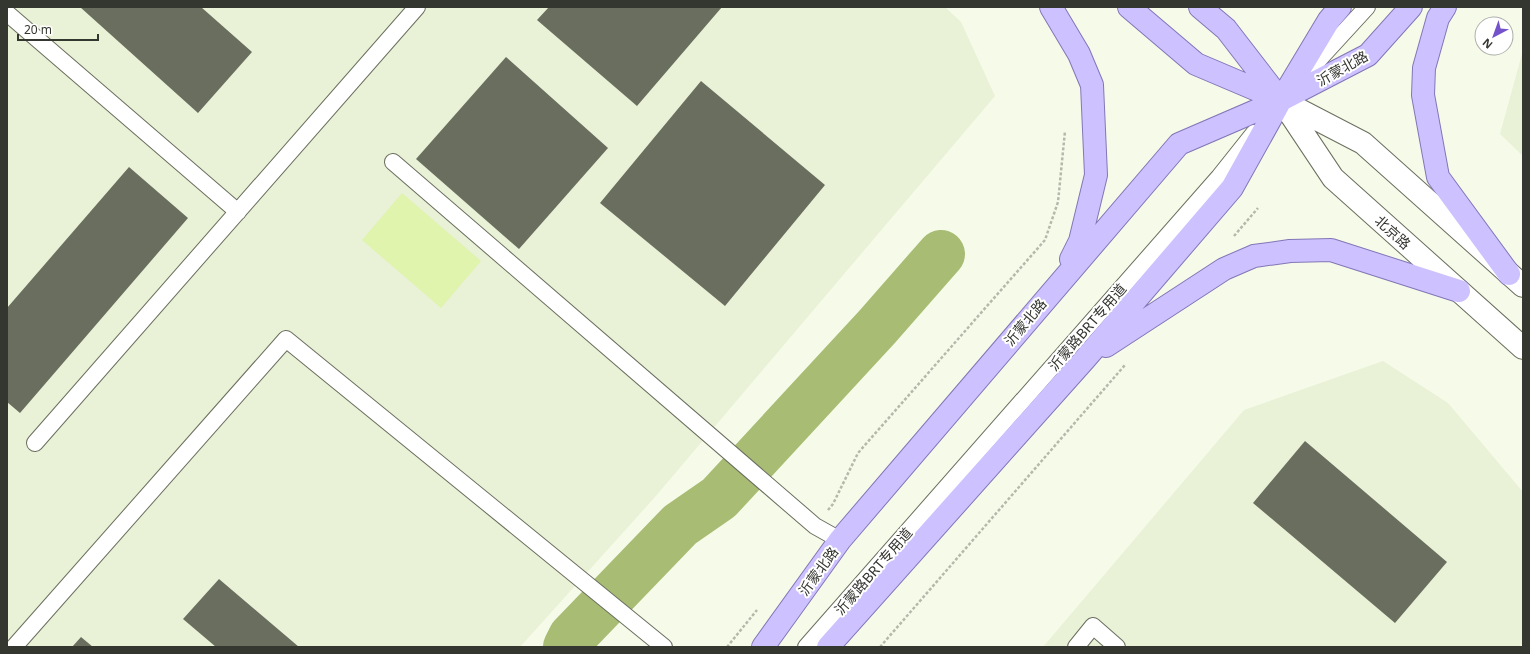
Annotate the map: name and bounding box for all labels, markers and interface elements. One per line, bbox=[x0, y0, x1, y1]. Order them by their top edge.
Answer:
scale bar bbox=[18, 16, 98, 42]
north arrow bbox=[1474, 16, 1514, 56]
text: 20 m bbox=[24, 21, 52, 38]
text: N bbox=[1479, 35, 1495, 53]
street label: 沂蒙北路 bbox=[1313, 46, 1371, 90]
street label: 北京路 bbox=[1371, 211, 1415, 253]
street label: 沂蒙路BRT专用道 bbox=[1044, 279, 1130, 375]
street label: 沂蒙北路 bbox=[1000, 294, 1050, 350]
street label: 沂蒙路BRT专用道 bbox=[830, 523, 916, 619]
street label: 沂蒙北路 bbox=[794, 543, 842, 599]

